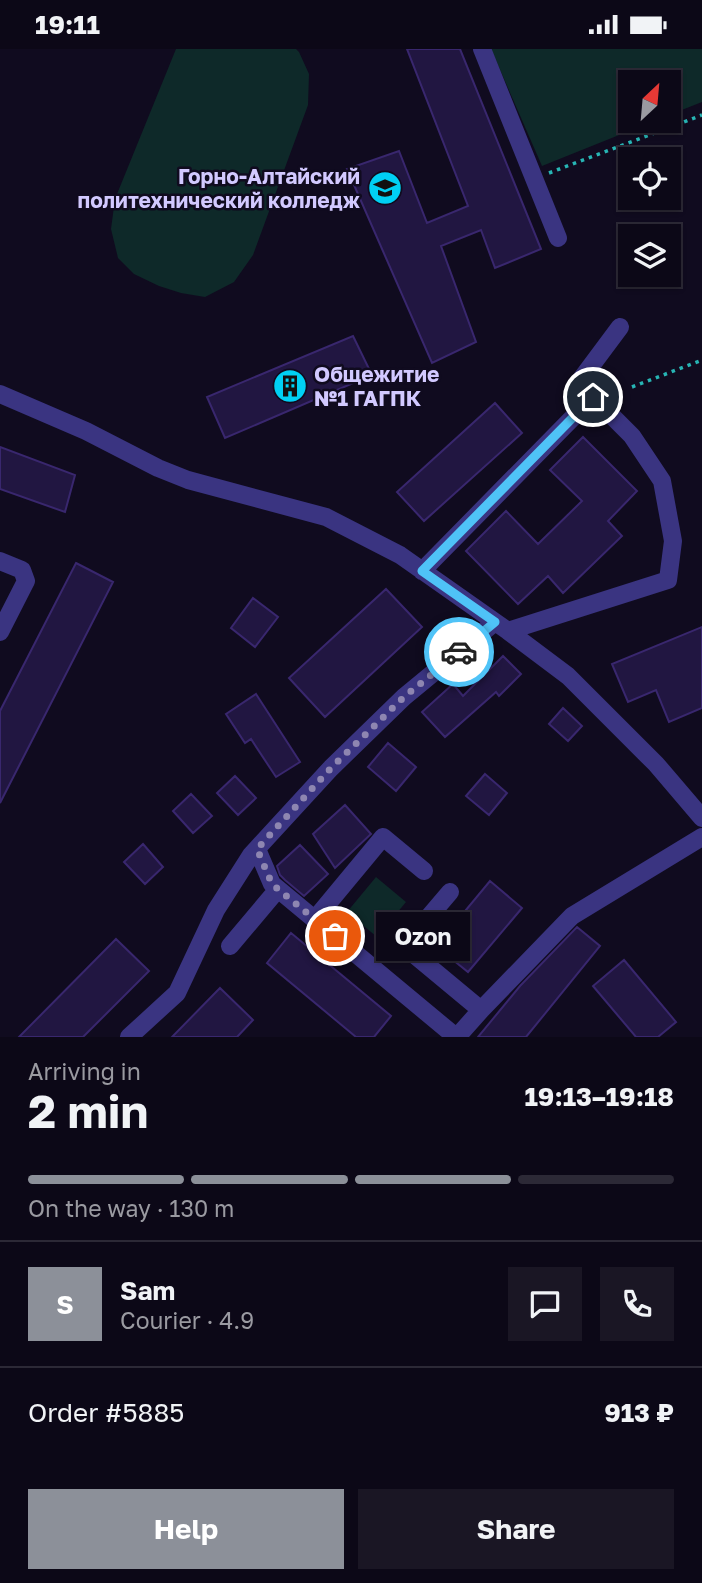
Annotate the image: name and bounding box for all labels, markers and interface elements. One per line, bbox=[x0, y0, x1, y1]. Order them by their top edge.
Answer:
text: 19:11 bbox=[35, 9, 100, 40]
north arrow bbox=[618, 70, 681, 133]
map controls bbox=[618, 70, 681, 287]
button: locate bbox=[618, 147, 681, 210]
place label: Горно-Алтайский политехнический колледж bbox=[78, 163, 361, 213]
school or university icon: Горно-Алтайский политехнический колледж bbox=[366, 169, 404, 207]
button: layers bbox=[618, 224, 681, 287]
place label: Общежитие №1 ГАГПК bbox=[314, 361, 439, 411]
building icon: Общежитие №1 ГАГПК bbox=[271, 367, 309, 405]
pin bbox=[563, 367, 623, 427]
icon: home bbox=[574, 378, 612, 416]
courier bbox=[424, 617, 494, 687]
icon: car bbox=[440, 633, 478, 671]
pin bbox=[305, 906, 365, 966]
callout: Ozon bbox=[377, 911, 472, 961]
icon: bag bbox=[316, 917, 354, 955]
text: Ozon bbox=[395, 922, 451, 950]
text: Arriving in bbox=[28, 1057, 141, 1085]
text: 19:13–19:18 bbox=[524, 1081, 674, 1112]
text: 2 min bbox=[28, 1083, 148, 1138]
text: On the way · 130 m bbox=[28, 1194, 234, 1222]
button: chat bbox=[508, 1267, 582, 1341]
button: phone bbox=[600, 1267, 674, 1341]
text: Sam bbox=[120, 1275, 175, 1306]
text: S bbox=[56, 1289, 74, 1320]
text: Courier · 4.9 bbox=[120, 1306, 254, 1334]
text: Order #5885 bbox=[28, 1397, 184, 1428]
text: 913 ₽ bbox=[604, 1397, 674, 1428]
button: Help bbox=[28, 1489, 344, 1569]
button: Share bbox=[358, 1489, 674, 1569]

